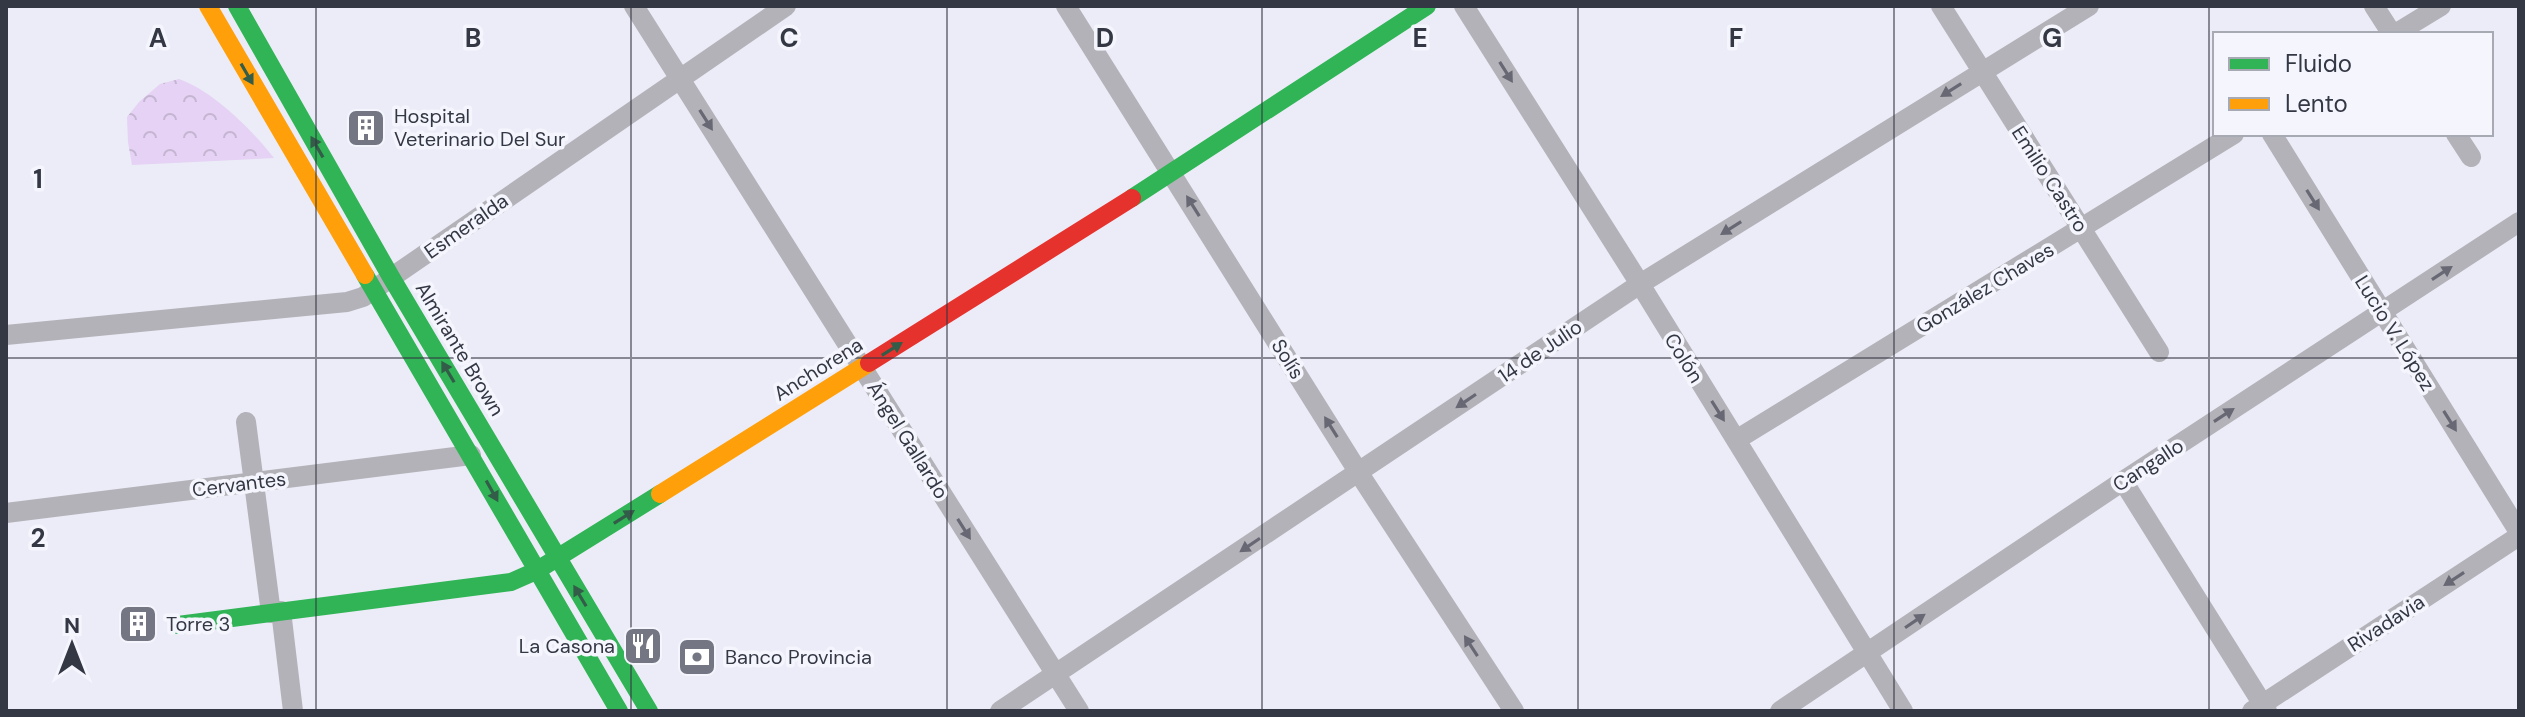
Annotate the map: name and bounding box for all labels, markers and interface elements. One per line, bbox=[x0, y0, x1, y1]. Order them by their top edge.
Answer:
text: A bbox=[149, 21, 167, 55]
text: B bbox=[465, 21, 481, 55]
text: C bbox=[779, 21, 799, 55]
text: D bbox=[1096, 21, 1114, 55]
text: E bbox=[1412, 21, 1428, 55]
text: F bbox=[1729, 21, 1743, 55]
text: G bbox=[2042, 21, 2062, 55]
legend bbox=[2213, 32, 2493, 136]
text: Fluido bbox=[2285, 48, 2352, 79]
one-way arrow bbox=[1498, 61, 1512, 83]
one-way arrow bbox=[240, 62, 254, 85]
one-way arrow bbox=[1940, 83, 1962, 97]
text: Lento bbox=[2285, 88, 2348, 119]
place label: Hospital Veterinario Del Sur bbox=[394, 103, 565, 152]
building icon: Hospital Veterinario Del Sur bbox=[345, 107, 387, 149]
one-way arrow bbox=[698, 109, 713, 130]
street label: Emilio Castro bbox=[2006, 121, 2094, 237]
one-way arrow bbox=[310, 136, 324, 158]
text: 1 bbox=[33, 162, 43, 196]
street label: Esmeralda bbox=[419, 188, 513, 264]
one-way arrow bbox=[2305, 189, 2319, 211]
one-way arrow bbox=[1185, 196, 1200, 217]
one-way arrow bbox=[1720, 221, 1742, 235]
street label: González Chaves bbox=[1911, 237, 2059, 339]
one-way arrow bbox=[2432, 265, 2453, 280]
street label: Lucio V. López bbox=[2349, 270, 2441, 396]
street label: Almirante Brown bbox=[410, 277, 510, 421]
street label: 14 de Julio bbox=[1493, 314, 1587, 388]
street label: Colón bbox=[1659, 328, 1709, 388]
street label: Anchorena bbox=[769, 331, 867, 407]
street label: Solís bbox=[1266, 334, 1310, 384]
one-way arrow bbox=[881, 342, 903, 356]
one-way arrow bbox=[441, 361, 455, 383]
street label: Ángel Gallardo bbox=[861, 376, 955, 504]
one-way arrow bbox=[1455, 393, 1477, 408]
one-way arrow bbox=[1710, 400, 1724, 422]
one-way arrow bbox=[2214, 407, 2235, 422]
one-way arrow bbox=[2443, 410, 2457, 432]
one-way arrow bbox=[1324, 416, 1338, 438]
street label: Cangallo bbox=[2108, 432, 2188, 498]
street label: Cervantes bbox=[191, 465, 287, 503]
one-way arrow bbox=[485, 480, 499, 502]
one-way arrow bbox=[614, 509, 635, 524]
one-way arrow bbox=[956, 518, 970, 540]
text: 2 bbox=[30, 521, 46, 555]
one-way arrow bbox=[1239, 537, 1260, 552]
one-way arrow bbox=[2443, 571, 2464, 586]
one-way arrow bbox=[574, 585, 588, 607]
street label: Rivadavia bbox=[2342, 588, 2430, 658]
building icon: Torre 3 bbox=[117, 603, 159, 645]
north arrow bbox=[32, 605, 112, 685]
text: N bbox=[64, 611, 80, 640]
place label: Torre 3 bbox=[166, 611, 230, 637]
one-way arrow bbox=[1904, 613, 1925, 628]
restaurant icon: La Casona bbox=[622, 625, 664, 667]
place label: La Casona bbox=[519, 633, 615, 659]
one-way arrow bbox=[1464, 635, 1479, 656]
bank icon: Banco Provincia bbox=[676, 636, 718, 678]
place label: Banco Provincia bbox=[725, 644, 872, 670]

